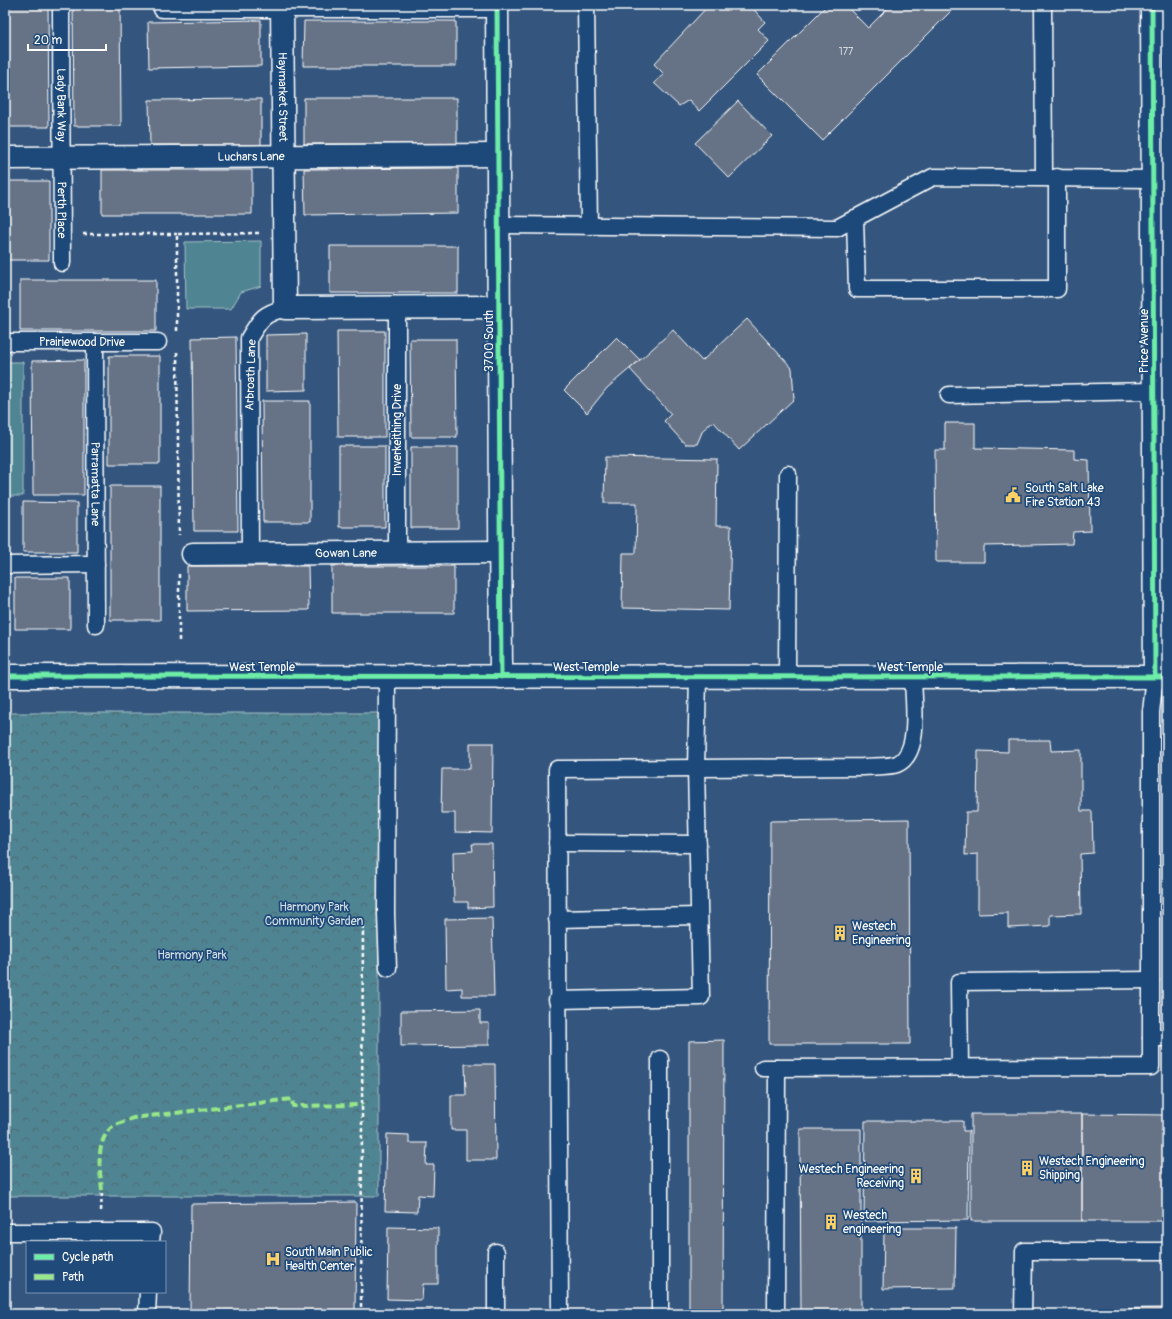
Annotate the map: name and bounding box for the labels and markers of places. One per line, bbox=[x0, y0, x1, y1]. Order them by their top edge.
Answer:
place label: South Salt Lake Fire Station 43 bbox=[1025, 481, 1104, 510]
public building icon: South Salt Lake Fire Station 43 bbox=[1004, 486, 1022, 504]
place label: Westech Engineering bbox=[852, 919, 911, 948]
building icon: Westech Engineering bbox=[831, 924, 849, 942]
place label: Westech Engineering Shipping bbox=[1039, 1154, 1144, 1183]
building icon: Westech Engineering Shipping bbox=[1018, 1159, 1036, 1177]
place label: Westech Engineering Receiving bbox=[799, 1162, 904, 1191]
building icon: Westech Engineering Receiving bbox=[907, 1167, 925, 1185]
place label: Westech engineering bbox=[843, 1208, 901, 1237]
building icon: Westech engineering bbox=[822, 1213, 840, 1231]
place label: South Main Public Health Center bbox=[285, 1245, 373, 1274]
hospital icon: South Main Public Health Center bbox=[264, 1250, 282, 1268]

